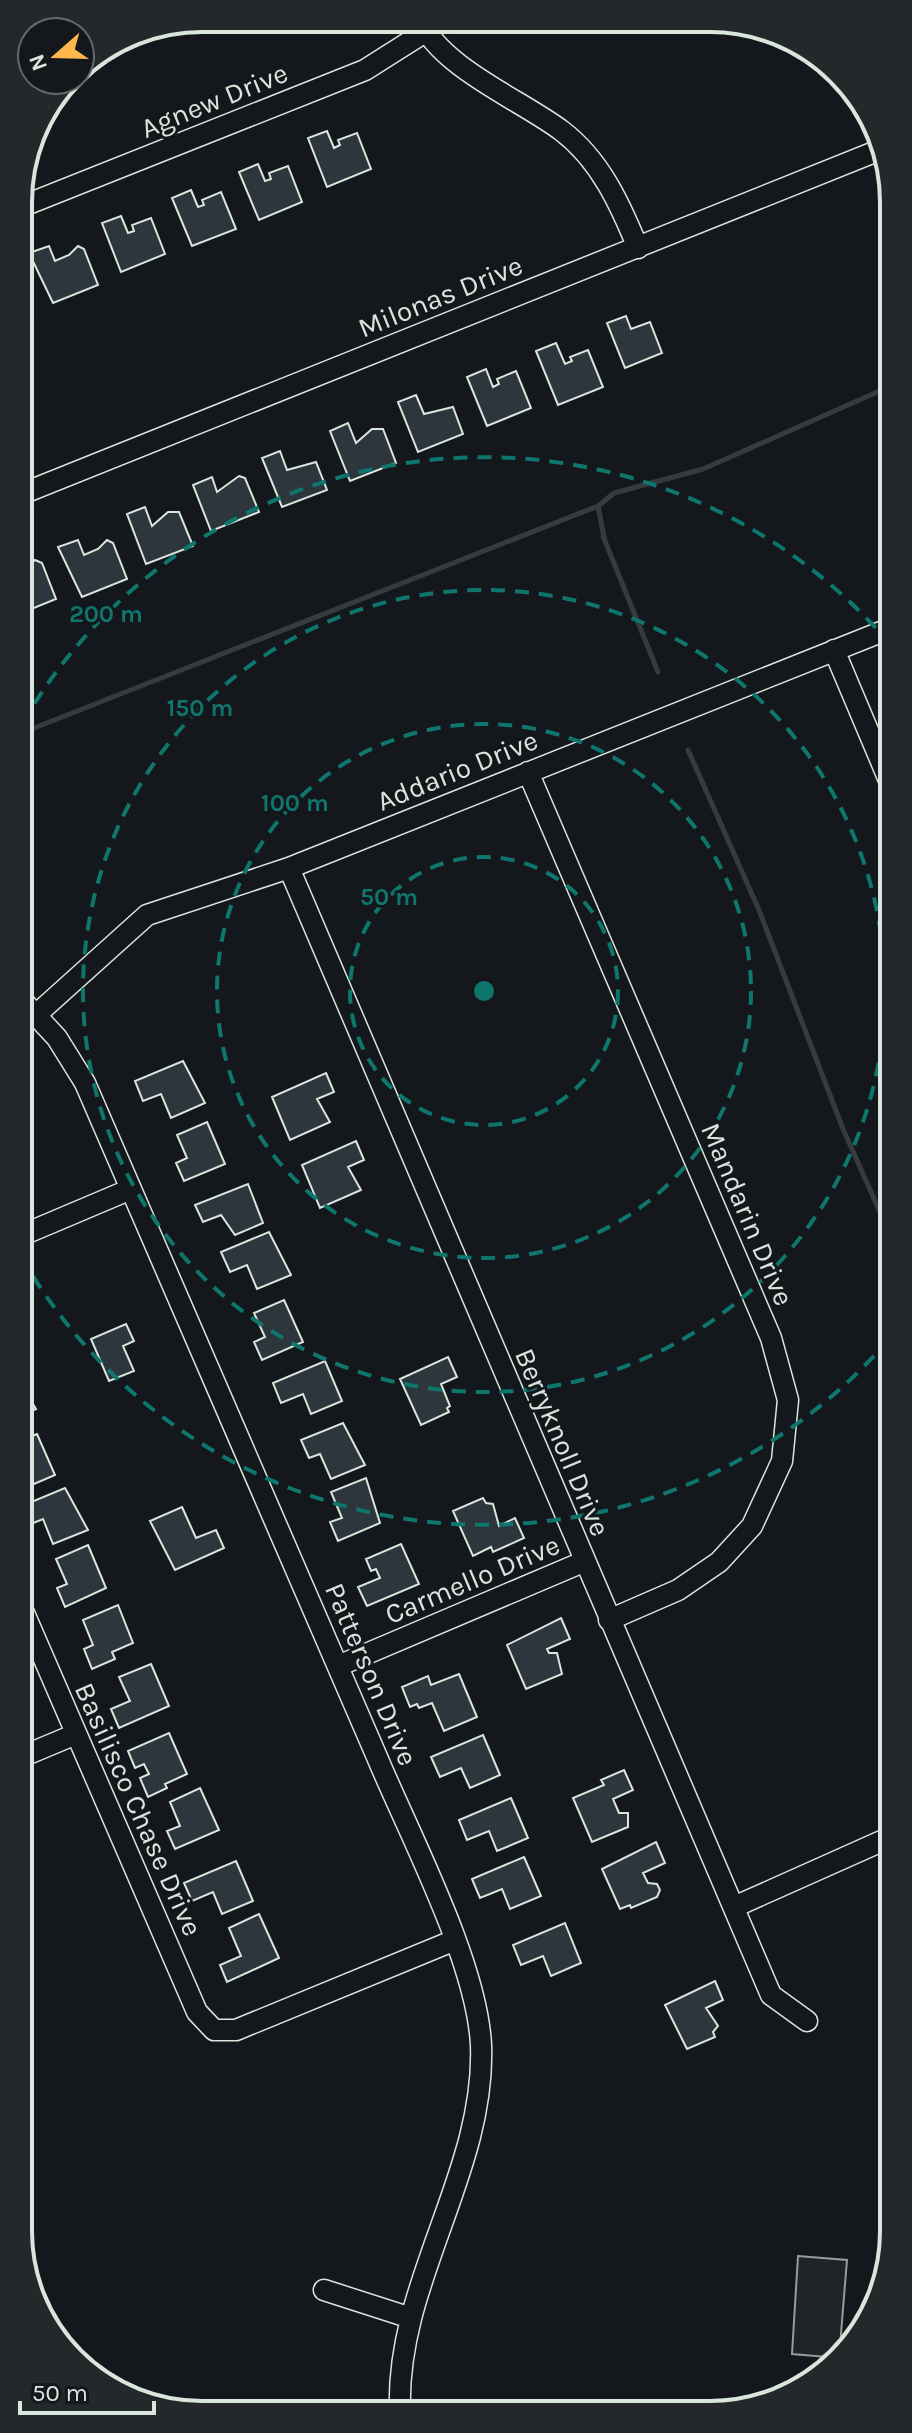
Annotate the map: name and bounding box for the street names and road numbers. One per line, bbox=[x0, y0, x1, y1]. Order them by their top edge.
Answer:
street label: Agnew Drive bbox=[136, 56, 292, 145]
street label: Milonas Drive bbox=[353, 249, 527, 344]
street label: Addario Drive bbox=[372, 723, 542, 818]
street label: Mandarin Drive bbox=[694, 1118, 801, 1311]
street label: Berryknoll Drive bbox=[508, 1343, 617, 1541]
street label: Carmello Drive bbox=[380, 1528, 564, 1631]
street label: Patterson Drive bbox=[318, 1578, 425, 1771]
street label: Basilisco Chase Drive bbox=[68, 1677, 209, 1941]

